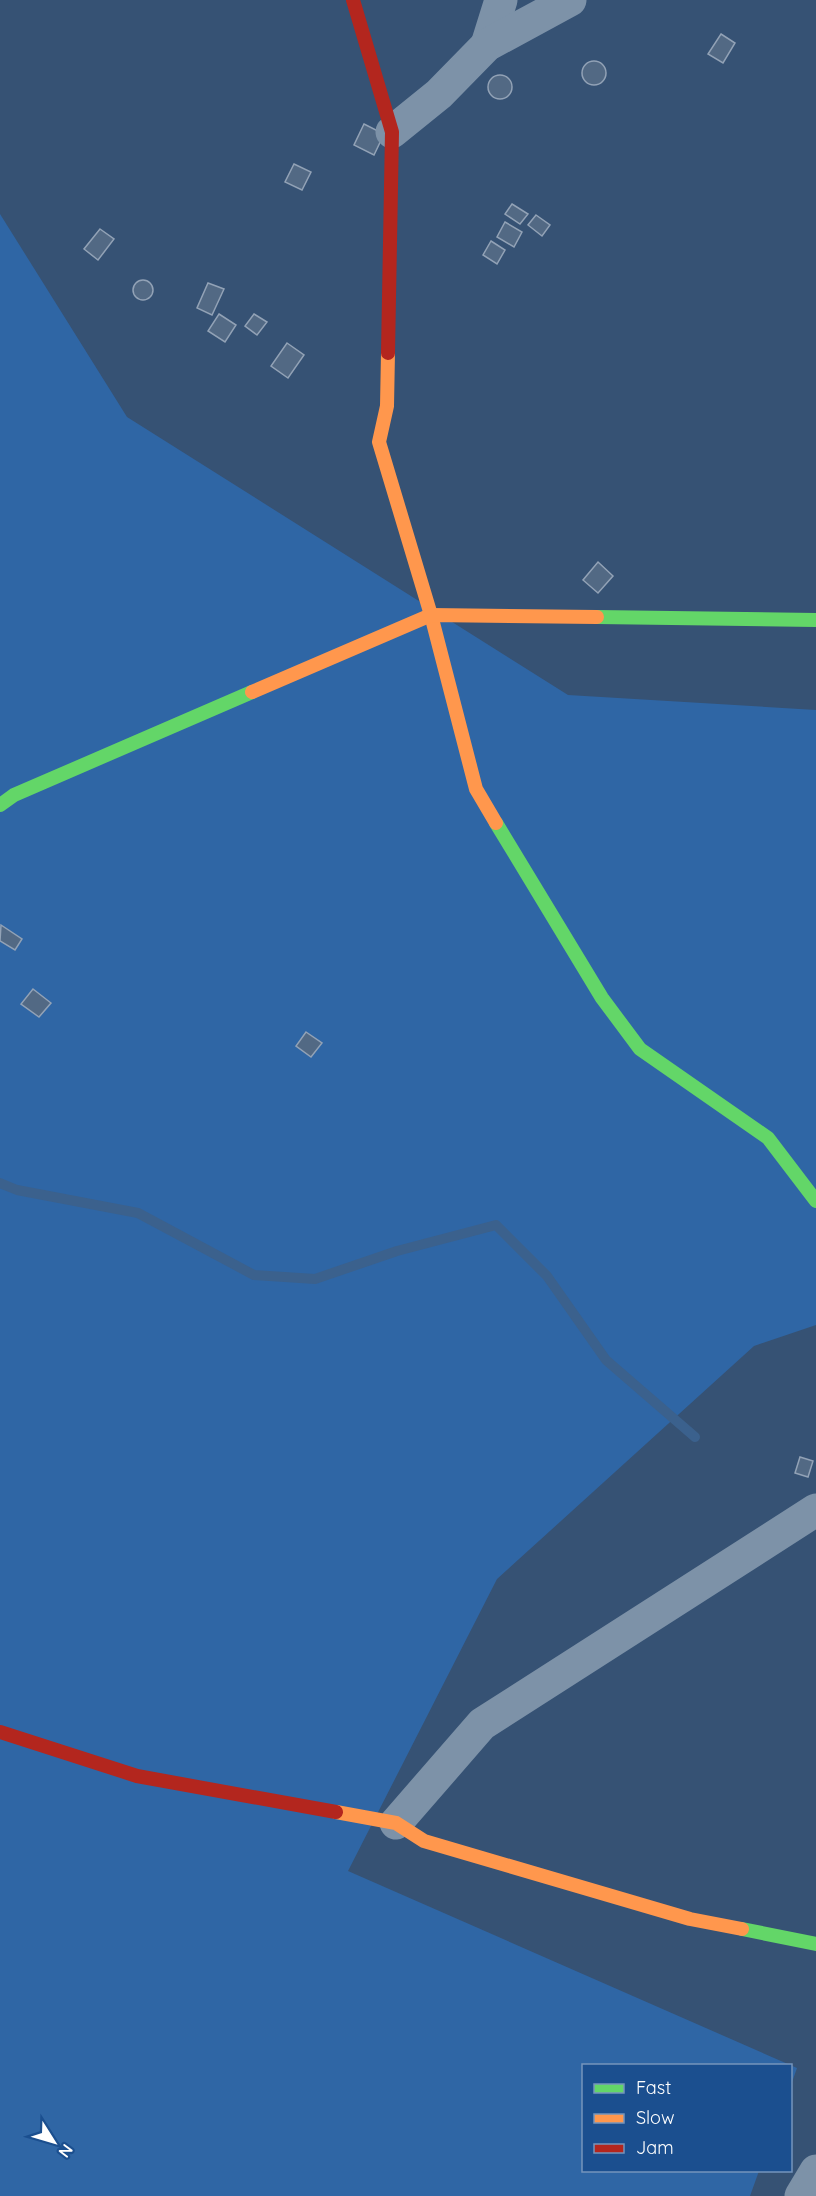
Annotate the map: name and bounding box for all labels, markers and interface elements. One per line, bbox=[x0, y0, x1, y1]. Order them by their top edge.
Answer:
legend bbox=[582, 2064, 792, 2172]
text: Fast bbox=[636, 2076, 671, 2099]
text: Slow bbox=[636, 2106, 674, 2129]
north arrow bbox=[24, 2112, 84, 2172]
text: Jam bbox=[636, 2136, 674, 2159]
text: N bbox=[54, 2140, 78, 2162]

